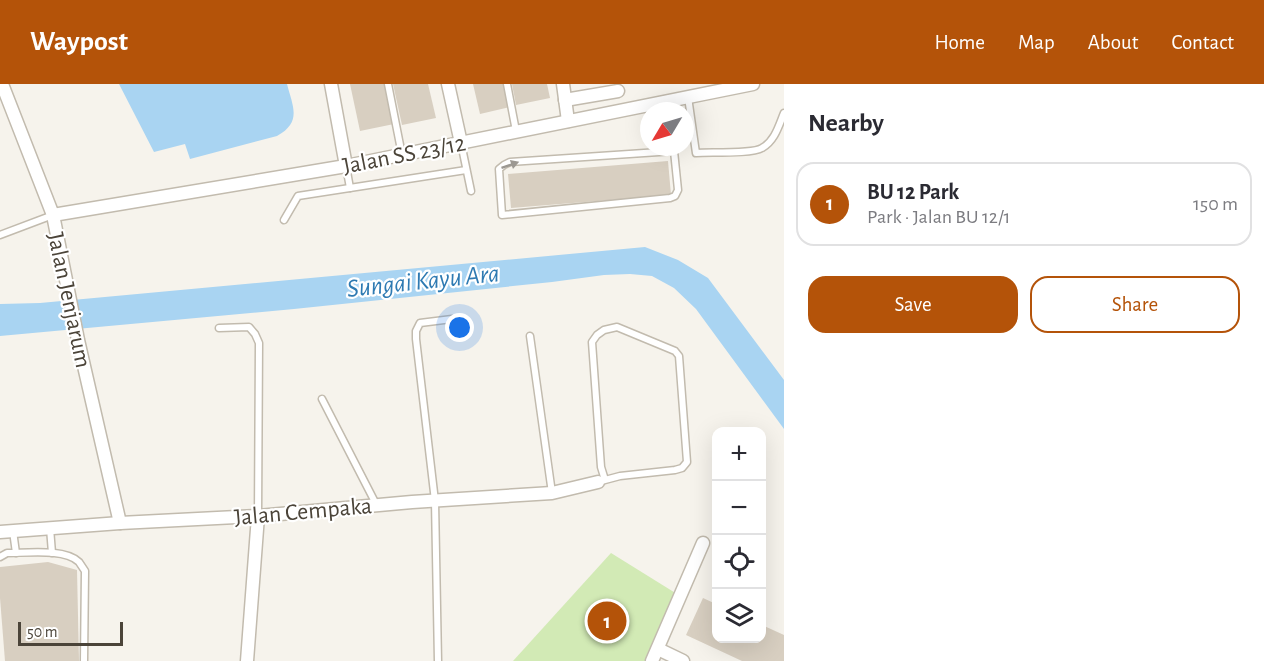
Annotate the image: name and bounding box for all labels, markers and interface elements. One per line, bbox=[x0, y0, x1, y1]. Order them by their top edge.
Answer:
text: Waypost bbox=[30, 28, 128, 56]
text: Home bbox=[934, 32, 985, 53]
text: Map bbox=[1018, 32, 1055, 53]
text: About bbox=[1088, 32, 1138, 53]
text: Contact bbox=[1171, 32, 1234, 53]
north arrow bbox=[640, 102, 694, 156]
text: Nearby bbox=[808, 110, 884, 136]
street label: Jalan SS 23/12 bbox=[341, 131, 468, 179]
one-way arrow bbox=[501, 160, 519, 169]
text: BU 12 Park bbox=[867, 181, 959, 203]
text: 1 bbox=[826, 194, 833, 214]
text: 150 m bbox=[1193, 194, 1238, 214]
text: Park · Jalan BU 12/1 bbox=[867, 207, 1011, 227]
street label: Jalan Jenjarum bbox=[43, 230, 95, 370]
water label: Sungai Kayu Ara bbox=[346, 260, 501, 302]
button: Save bbox=[808, 276, 1018, 333]
button: Share bbox=[1030, 276, 1240, 333]
your location bbox=[445, 313, 474, 342]
map controls bbox=[712, 427, 766, 643]
button: + bbox=[712, 427, 766, 481]
button: − bbox=[712, 481, 766, 535]
street label: Jalan Cempaka bbox=[233, 494, 373, 530]
button: locate bbox=[712, 535, 766, 589]
button: layers bbox=[712, 589, 766, 643]
pin: 1 bbox=[588, 598, 626, 644]
scale bar bbox=[18, 619, 123, 646]
text: 50 m bbox=[27, 624, 58, 640]

